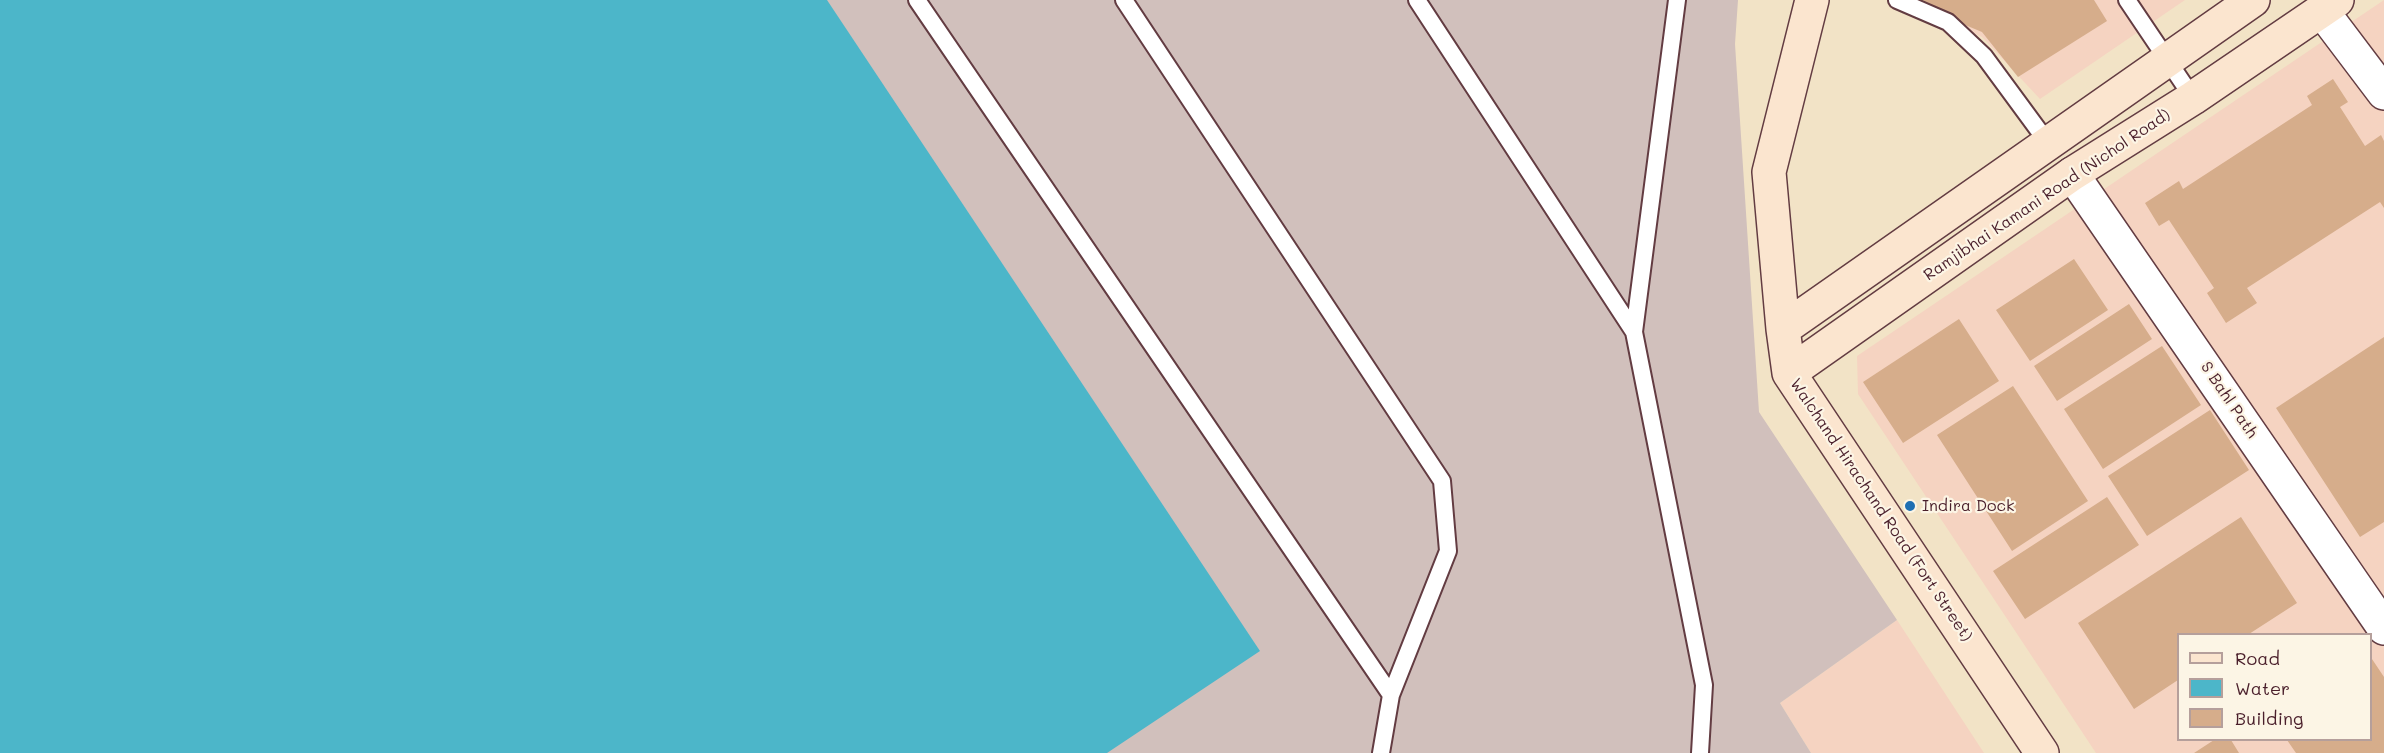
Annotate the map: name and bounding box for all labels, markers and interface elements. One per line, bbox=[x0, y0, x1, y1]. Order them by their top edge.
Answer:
street label: Ramjibhai Kamani Road (Nichol Road) bbox=[1920, 105, 2174, 285]
street label: S Bahl Path bbox=[2196, 358, 2262, 442]
street label: Walchand Hirachand Road (Fort Street) bbox=[1786, 375, 1976, 645]
place label: Indira Dock bbox=[1922, 496, 2014, 516]
marker: Indira Dock bbox=[1903, 499, 1917, 513]
legend bbox=[2177, 633, 2372, 741]
text: Road bbox=[2235, 646, 2280, 670]
text: Water bbox=[2235, 676, 2290, 700]
text: Building bbox=[2235, 706, 2303, 730]

